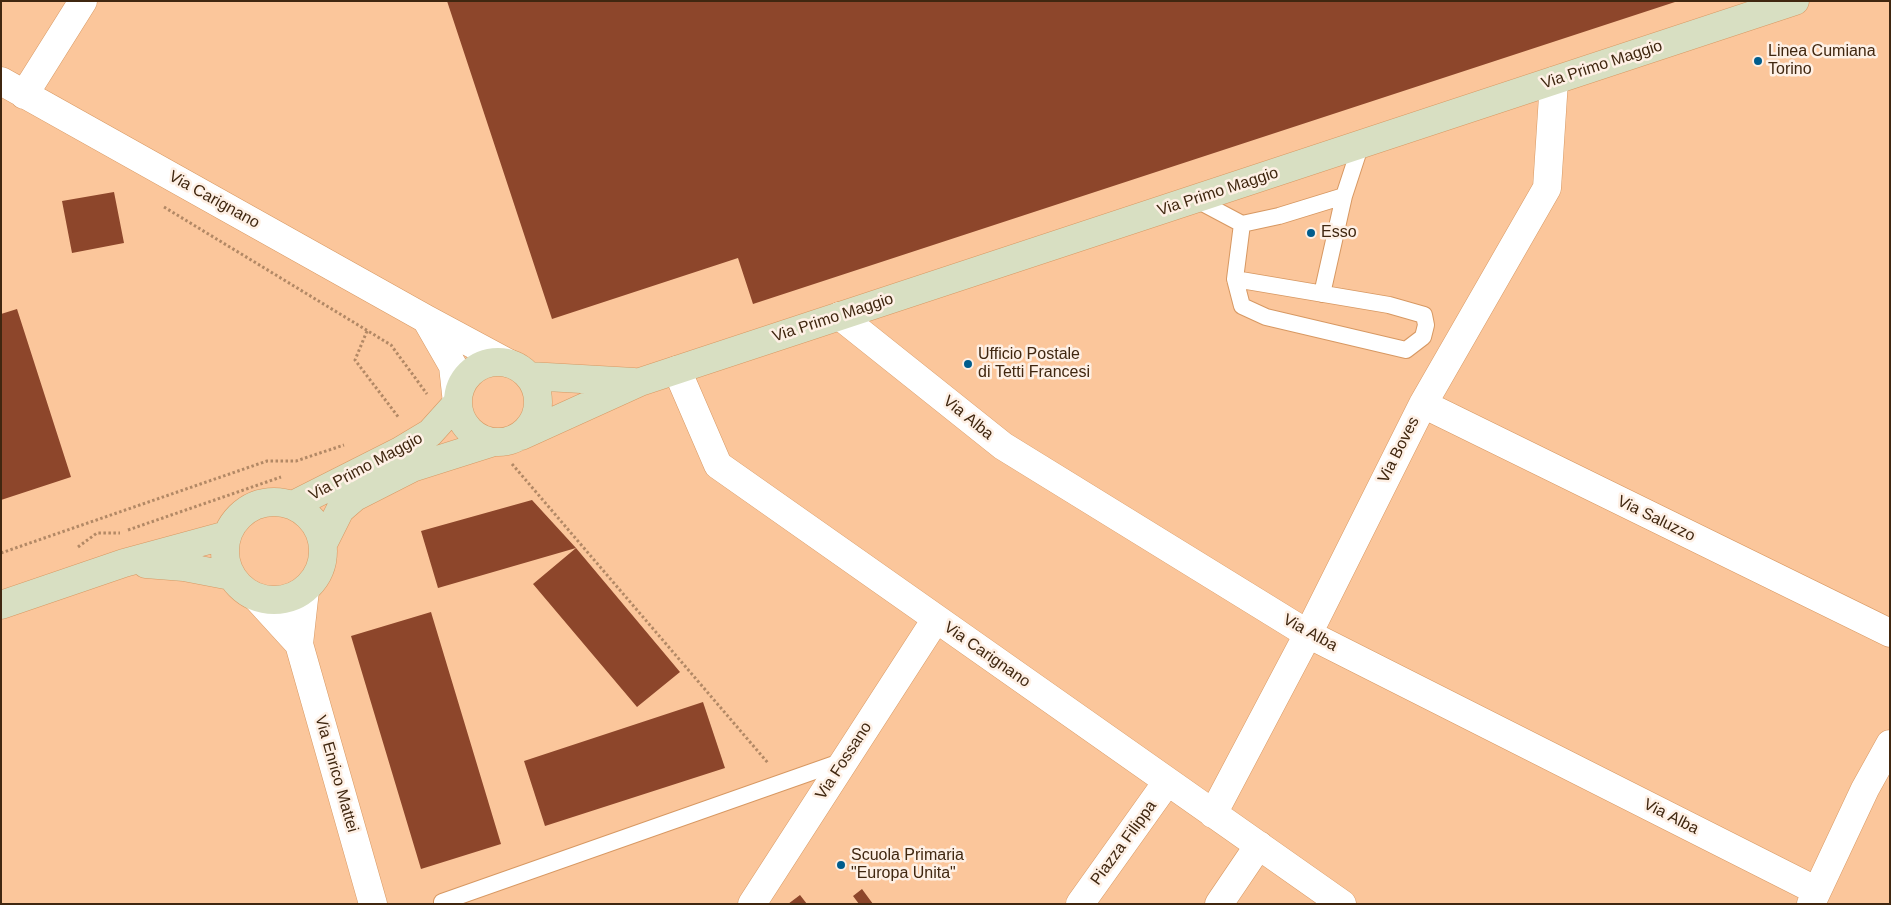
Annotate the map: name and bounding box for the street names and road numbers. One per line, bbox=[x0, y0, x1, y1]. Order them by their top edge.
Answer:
street label: Via Primo Maggio bbox=[1539, 36, 1665, 94]
street label: Via Primo Maggio bbox=[1155, 163, 1281, 221]
street label: Via Carignano bbox=[165, 167, 263, 233]
street label: Via Primo Maggio bbox=[770, 289, 896, 347]
street label: Via Alba bbox=[939, 392, 997, 444]
street label: Via Boves bbox=[1374, 414, 1424, 486]
street label: Via Primo Maggio bbox=[306, 429, 426, 505]
street label: Via Saluzzo bbox=[1614, 492, 1698, 546]
street label: Via Alba bbox=[1279, 610, 1341, 656]
street label: Via Carignano bbox=[940, 618, 1034, 692]
street label: Via Enrico Mattei bbox=[310, 713, 362, 835]
street label: Via Fossano bbox=[812, 719, 876, 803]
street label: Via Alba bbox=[1640, 795, 1702, 839]
street label: Piazza Filippa bbox=[1087, 797, 1161, 889]

